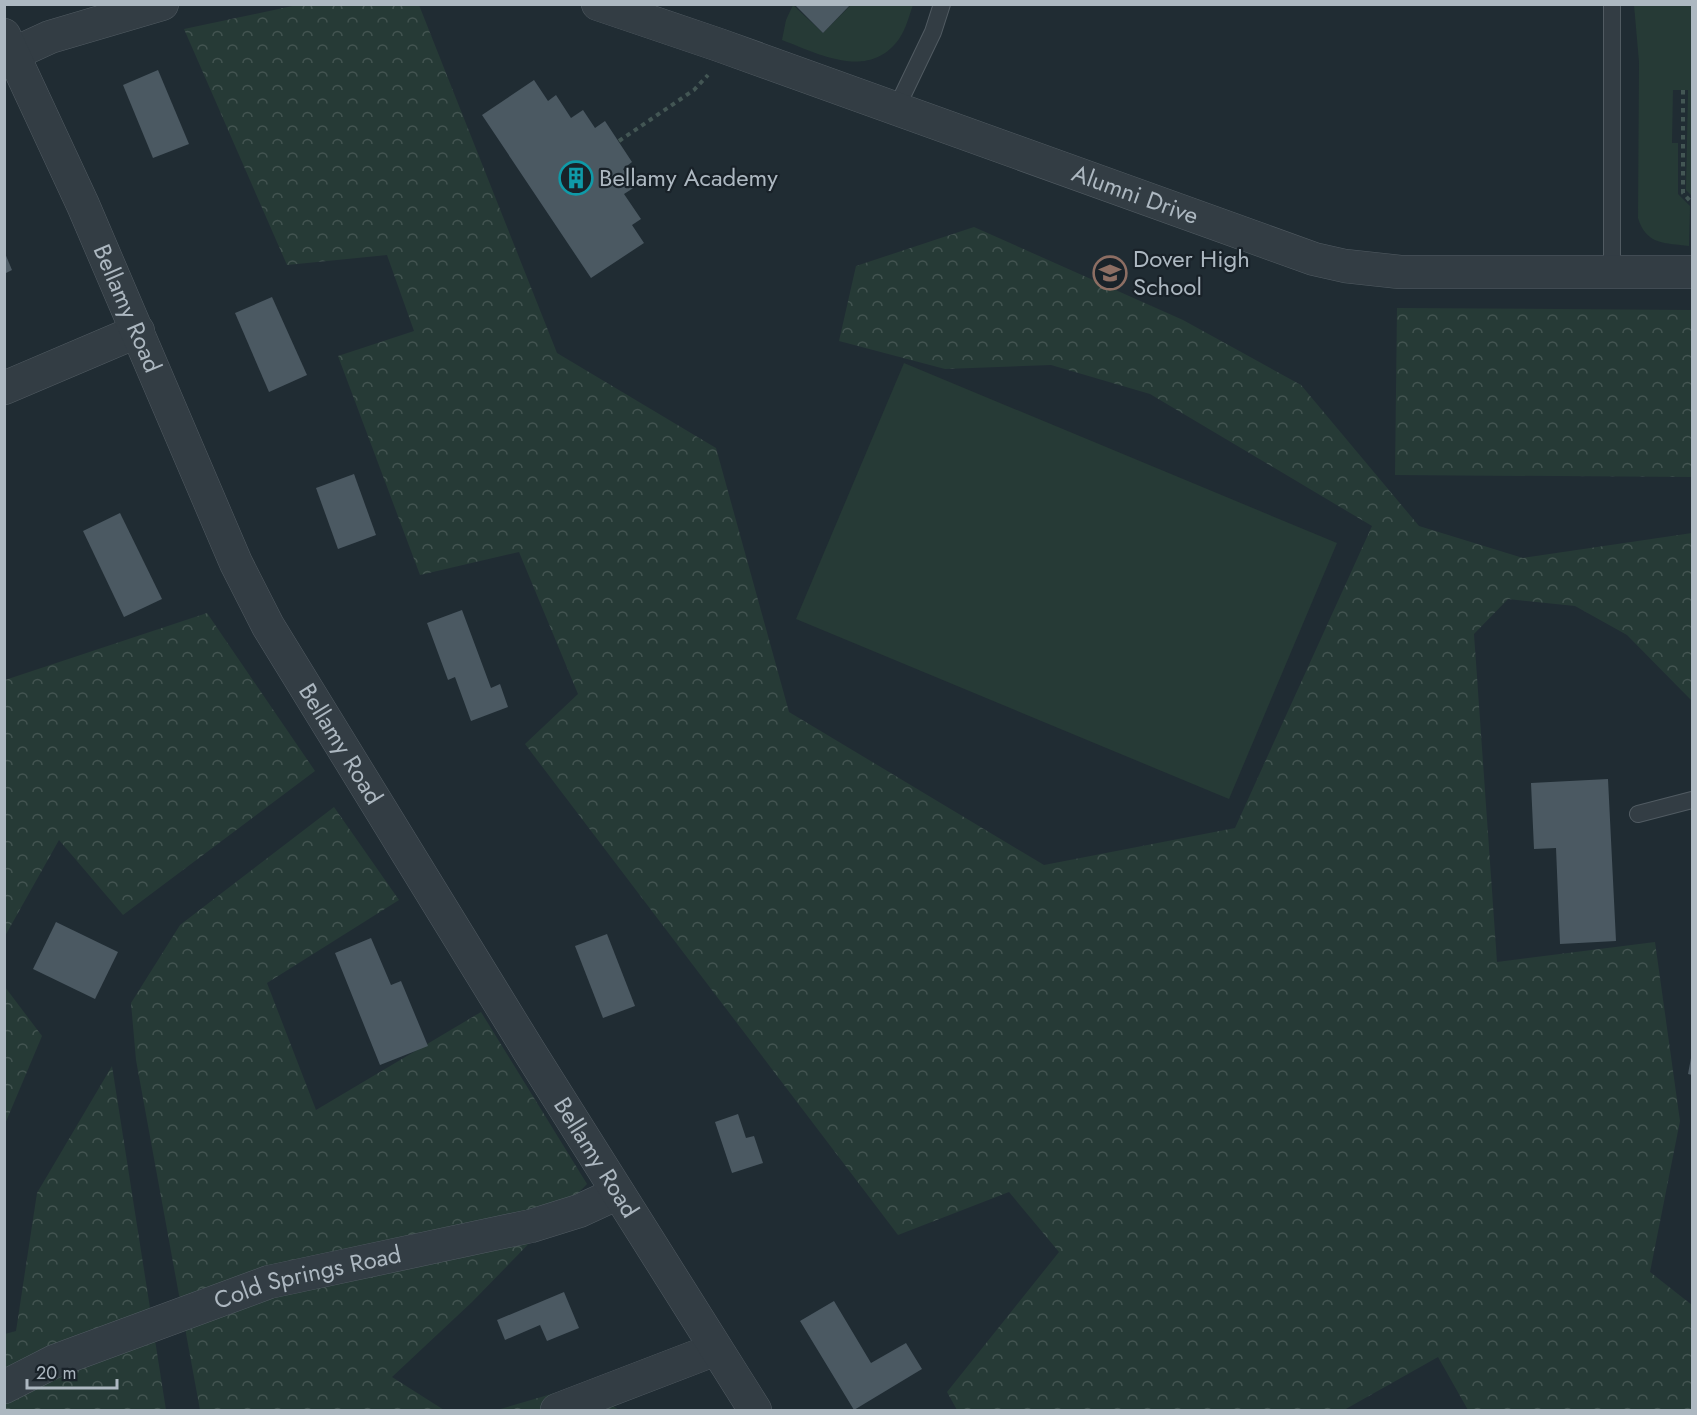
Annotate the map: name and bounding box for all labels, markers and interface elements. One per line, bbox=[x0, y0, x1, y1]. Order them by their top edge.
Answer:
street label: Alumni Drive bbox=[1067, 155, 1203, 233]
building icon: Bellamy Academy bbox=[558, 160, 594, 196]
place label: Bellamy Academy bbox=[599, 160, 778, 195]
street label: Bellamy Road bbox=[85, 239, 171, 378]
place label: Dover High School bbox=[1133, 241, 1250, 304]
school or university icon: Dover High School bbox=[1092, 255, 1128, 291]
street label: Bellamy Road bbox=[290, 676, 392, 811]
street label: Bellamy Road bbox=[545, 1090, 648, 1224]
street label: Cold Springs Road bbox=[209, 1236, 404, 1318]
scale bar bbox=[27, 1352, 117, 1390]
text: 20 m bbox=[36, 1360, 76, 1386]

